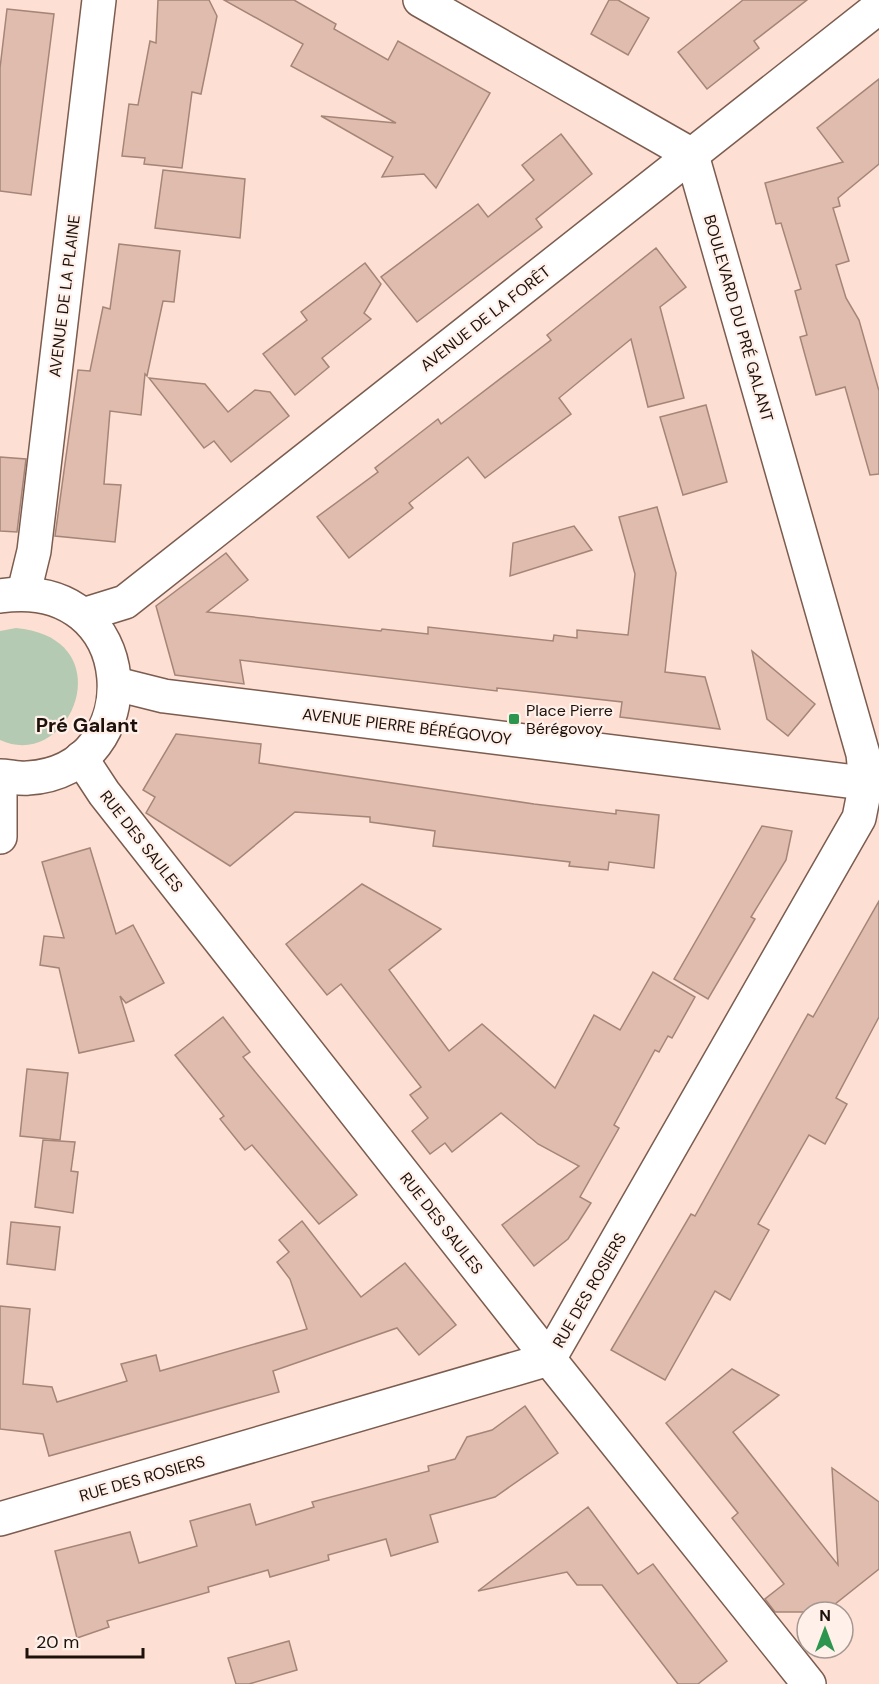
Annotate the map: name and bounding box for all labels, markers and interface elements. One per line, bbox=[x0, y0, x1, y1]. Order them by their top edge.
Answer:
street label: BOULEVARD DU PRÉ GALANT bbox=[699, 212, 778, 424]
street label: AVENUE DE LA PLAINE bbox=[44, 214, 85, 378]
street label: AVENUE DE LA FORÊT bbox=[416, 261, 555, 376]
place label: Place Pierre Bérégovoy bbox=[526, 700, 613, 739]
street label: AVENUE PIERRE BÉRÉGOVOY bbox=[301, 703, 513, 750]
district label: Pré Galant bbox=[36, 712, 138, 738]
marker: Place Pierre Bérégovoy bbox=[507, 712, 521, 726]
street label: RUE DES SAULES bbox=[95, 786, 188, 896]
street label: RUE DES SAULES bbox=[395, 1168, 488, 1278]
street label: RUE DES ROSIERS bbox=[548, 1229, 631, 1352]
street label: RUE DES ROSIERS bbox=[77, 1451, 207, 1506]
north arrow bbox=[795, 1600, 855, 1660]
text: N bbox=[819, 1605, 831, 1626]
scale bar bbox=[27, 1621, 142, 1659]
text: 20 m bbox=[36, 1630, 79, 1654]

